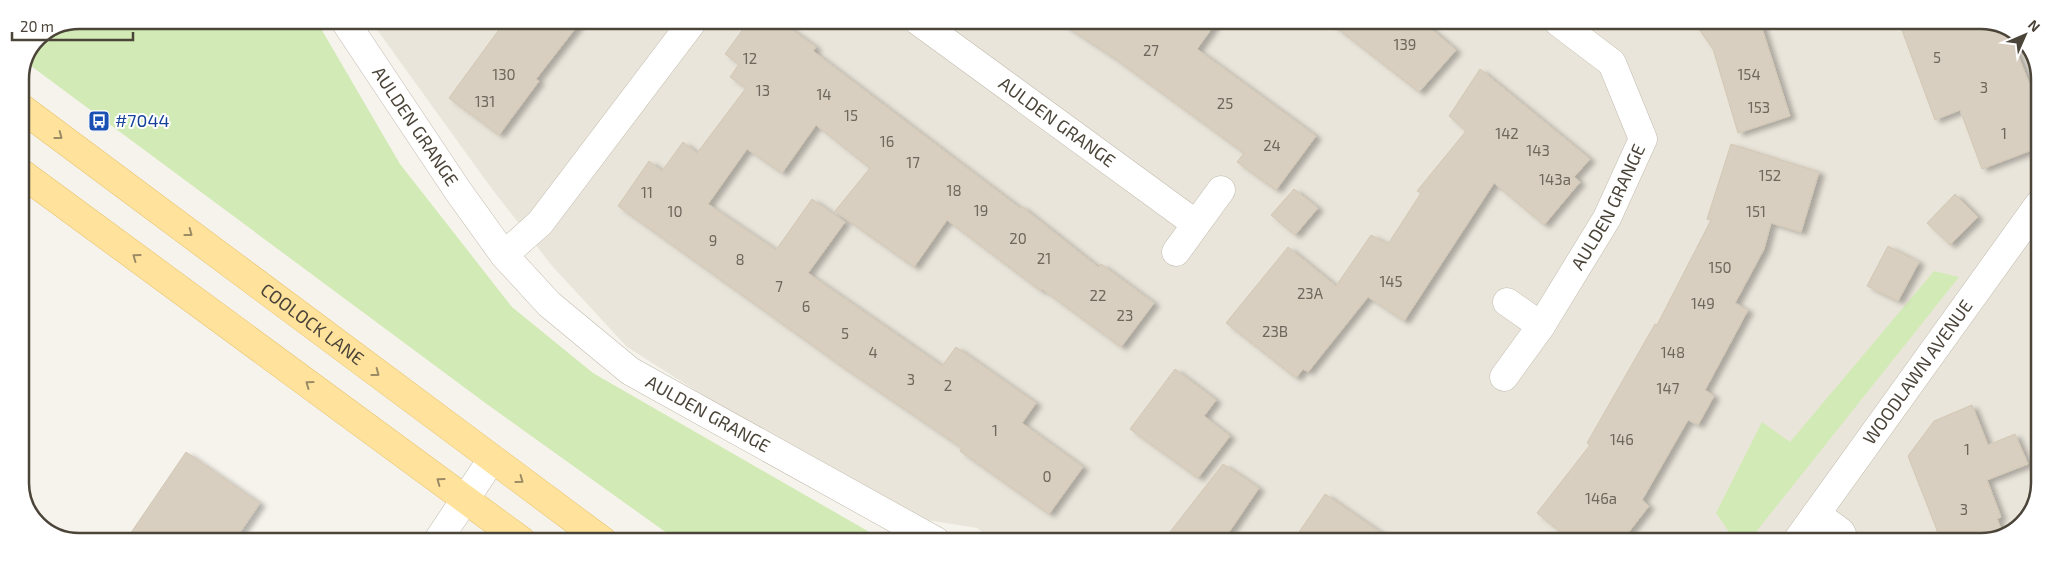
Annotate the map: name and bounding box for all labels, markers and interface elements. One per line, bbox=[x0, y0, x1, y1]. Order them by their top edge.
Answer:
scale bar bbox=[12, 10, 134, 42]
north arrow bbox=[2000, 10, 2050, 60]
text: N bbox=[2025, 16, 2044, 35]
text: 20 m bbox=[20, 17, 54, 35]
house number: 139 bbox=[1394, 35, 1416, 53]
house number: 27 bbox=[1143, 41, 1159, 59]
house number: 5 bbox=[1933, 48, 1941, 66]
house number: 12 bbox=[743, 49, 757, 67]
street label: AULDEN GRANGE bbox=[368, 62, 464, 190]
house number: 130 bbox=[492, 65, 516, 83]
house number: 154 bbox=[1737, 65, 1761, 83]
street label: AULDEN GRANGE bbox=[995, 72, 1120, 171]
house number: 3 bbox=[1980, 78, 1988, 96]
house number: 13 bbox=[756, 81, 770, 99]
house number: 14 bbox=[816, 85, 832, 103]
house number: 131 bbox=[475, 92, 495, 110]
house number: 25 bbox=[1217, 94, 1233, 112]
house number: 153 bbox=[1748, 98, 1770, 116]
house number: 15 bbox=[844, 106, 858, 124]
bus stop icon: #7044 bbox=[87, 109, 111, 133]
place label: #7044 bbox=[115, 109, 170, 131]
house number: 142 bbox=[1495, 124, 1519, 142]
house number: 1 bbox=[2001, 124, 2007, 142]
one-way arrow bbox=[53, 130, 63, 139]
house number: 16 bbox=[880, 132, 894, 150]
house number: 24 bbox=[1263, 136, 1281, 154]
street label: AULDEN GRANGE bbox=[1566, 140, 1649, 274]
house number: 143 bbox=[1526, 141, 1550, 159]
house number: 17 bbox=[906, 153, 920, 171]
house number: 152 bbox=[1759, 166, 1781, 184]
house number: 143a bbox=[1539, 170, 1571, 188]
house number: 18 bbox=[946, 181, 962, 199]
house number: 11 bbox=[641, 183, 653, 201]
house number: 19 bbox=[974, 201, 988, 219]
house number: 10 bbox=[667, 202, 683, 220]
house number: 151 bbox=[1746, 202, 1766, 220]
one-way arrow bbox=[183, 228, 192, 236]
house number: 20 bbox=[1009, 229, 1027, 247]
house number: 9 bbox=[709, 231, 717, 249]
house number: 21 bbox=[1037, 249, 1051, 267]
house number: 8 bbox=[735, 250, 745, 268]
one-way arrow bbox=[132, 254, 142, 263]
house number: 150 bbox=[1708, 258, 1732, 276]
house number: 145 bbox=[1379, 272, 1403, 290]
house number: 7 bbox=[775, 277, 783, 295]
street label: COOLOCK LANE bbox=[257, 278, 369, 369]
house number: 23A bbox=[1297, 284, 1324, 302]
house number: 22 bbox=[1090, 286, 1106, 304]
house number: 149 bbox=[1691, 294, 1715, 312]
street label: WOODLAWN AVENUE bbox=[1858, 295, 1977, 448]
house number: 6 bbox=[802, 297, 810, 315]
house number: 23 bbox=[1117, 306, 1133, 324]
house number: 23B bbox=[1262, 322, 1288, 340]
house number: 5 bbox=[841, 324, 849, 342]
house number: 4 bbox=[868, 343, 878, 361]
house number: 148 bbox=[1661, 343, 1685, 361]
one-way arrow bbox=[370, 367, 379, 375]
street label: AULDEN GRANGE bbox=[642, 370, 774, 457]
house number: 3 bbox=[907, 370, 915, 388]
house number: 2 bbox=[944, 376, 952, 394]
house number: 147 bbox=[1657, 379, 1680, 397]
one-way arrow bbox=[306, 382, 315, 390]
house number: 1 bbox=[992, 421, 998, 439]
house number: 146 bbox=[1610, 430, 1634, 448]
house number: 1 bbox=[1964, 440, 1970, 458]
house number: 0 bbox=[1042, 467, 1052, 485]
one-way arrow bbox=[514, 474, 524, 483]
one-way arrow bbox=[437, 478, 446, 486]
house number: 146a bbox=[1585, 489, 1617, 507]
house number: 3 bbox=[1960, 500, 1968, 518]

